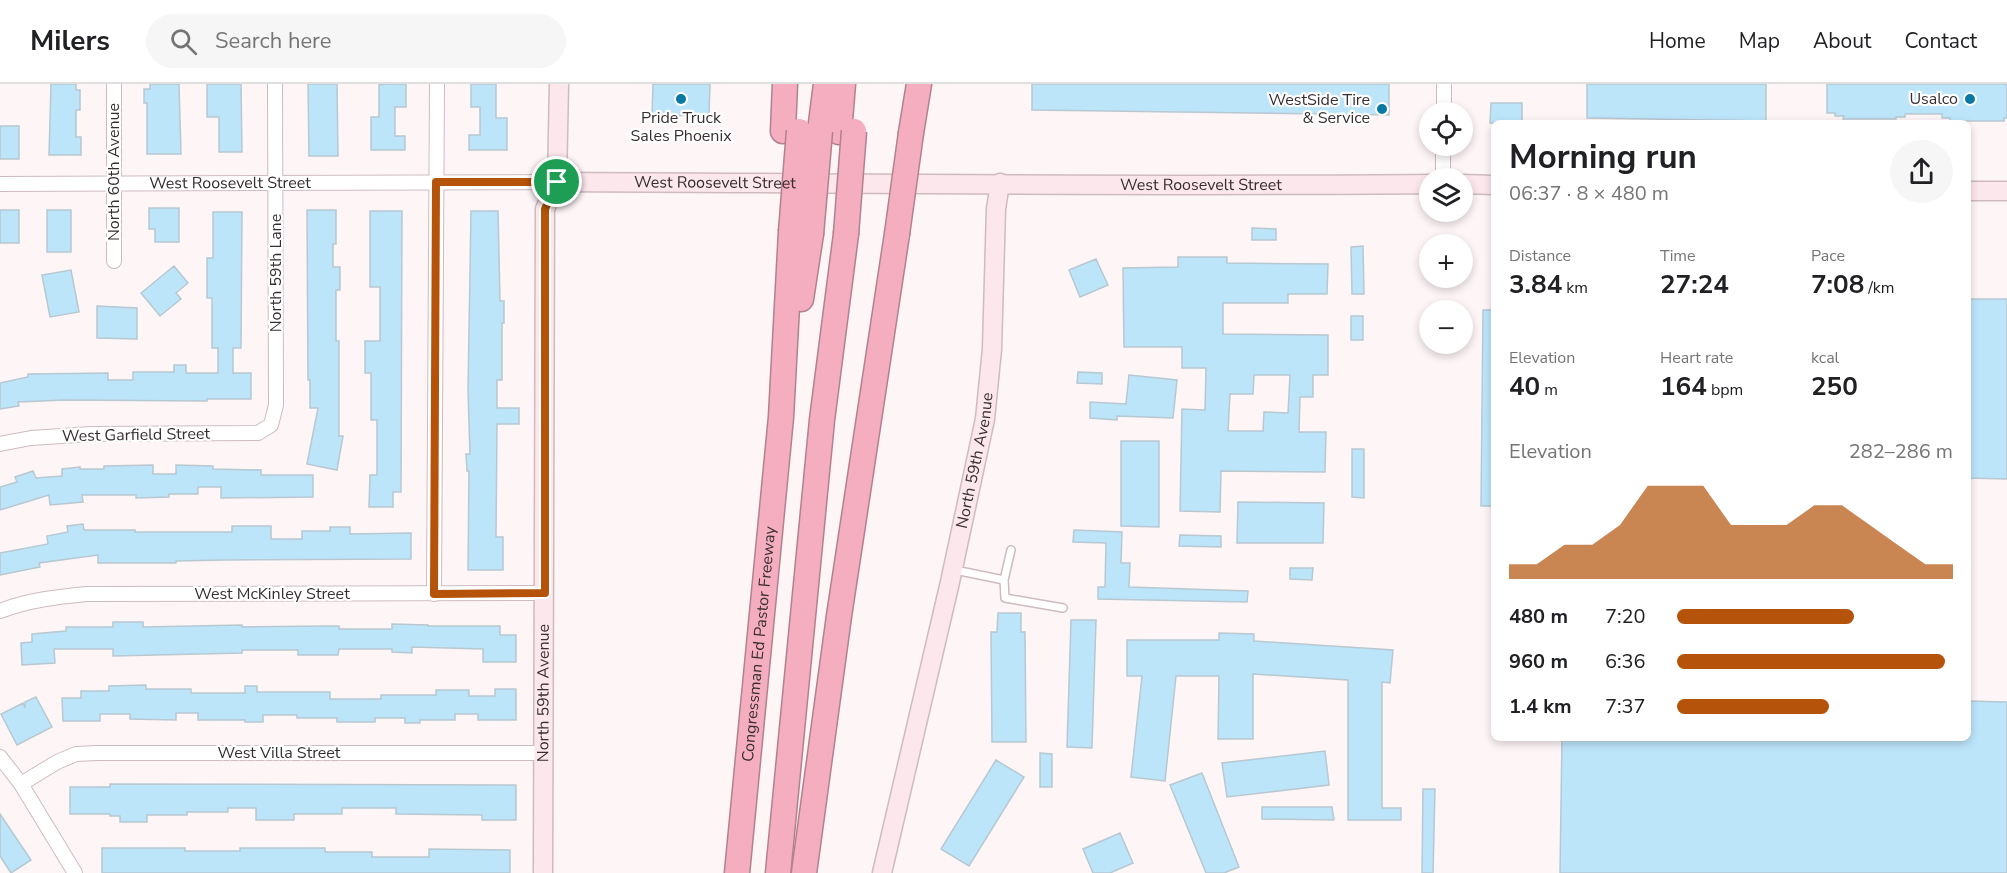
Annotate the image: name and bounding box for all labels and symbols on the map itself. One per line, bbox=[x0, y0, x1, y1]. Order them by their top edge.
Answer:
place label: Usalco bbox=[1909, 88, 1958, 110]
place label: WestSide Tire & Service bbox=[1269, 89, 1370, 129]
marker: Pride Truck Sales Phoenix bbox=[674, 92, 688, 106]
marker: Usalco bbox=[1963, 92, 1977, 106]
marker: WestSide Tire & Service bbox=[1375, 102, 1389, 116]
street label: North 60th Avenue bbox=[103, 103, 125, 241]
place label: Pride Truck Sales Phoenix bbox=[630, 107, 732, 147]
pin bbox=[531, 156, 582, 207]
street label: West Roosevelt Street bbox=[634, 171, 796, 194]
street label: West Roosevelt Street bbox=[149, 172, 311, 194]
street label: West Roosevelt Street bbox=[1120, 174, 1282, 196]
street label: North 59th Lane bbox=[265, 214, 287, 332]
street label: North 59th Avenue bbox=[951, 391, 999, 531]
street label: West Garfield Street bbox=[62, 423, 211, 447]
street label: Congressman Ed Pastor Freeway bbox=[737, 525, 781, 763]
street label: West McKinley Street bbox=[194, 583, 350, 605]
street label: North 59th Avenue bbox=[532, 624, 555, 762]
street label: West Villa Street bbox=[218, 742, 341, 764]

